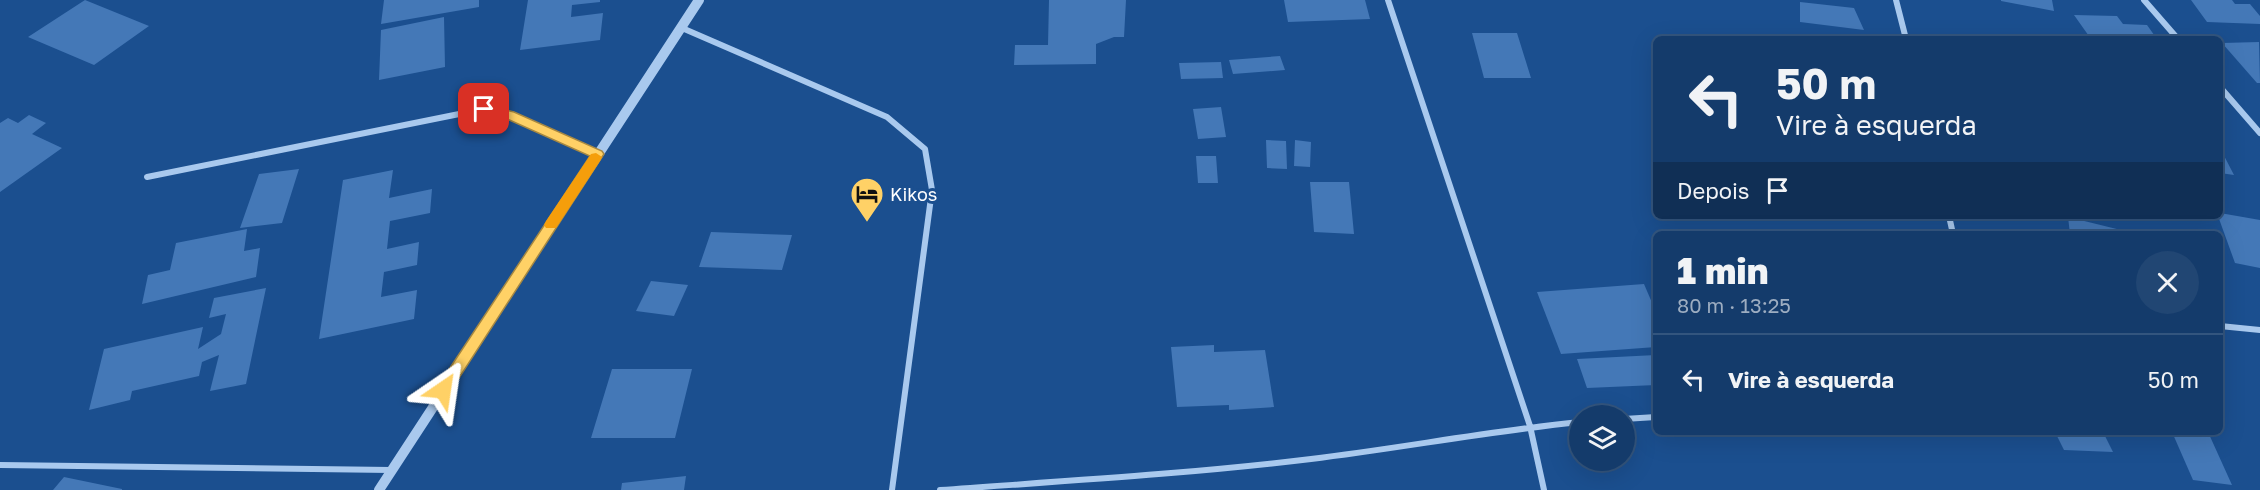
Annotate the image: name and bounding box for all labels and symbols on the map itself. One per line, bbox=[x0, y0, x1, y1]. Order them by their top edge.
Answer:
pin bbox=[458, 83, 509, 134]
hotel icon: Kikos bbox=[849, 176, 885, 223]
place label: Kikos bbox=[890, 183, 937, 205]
position arrow bbox=[411, 358, 475, 422]

